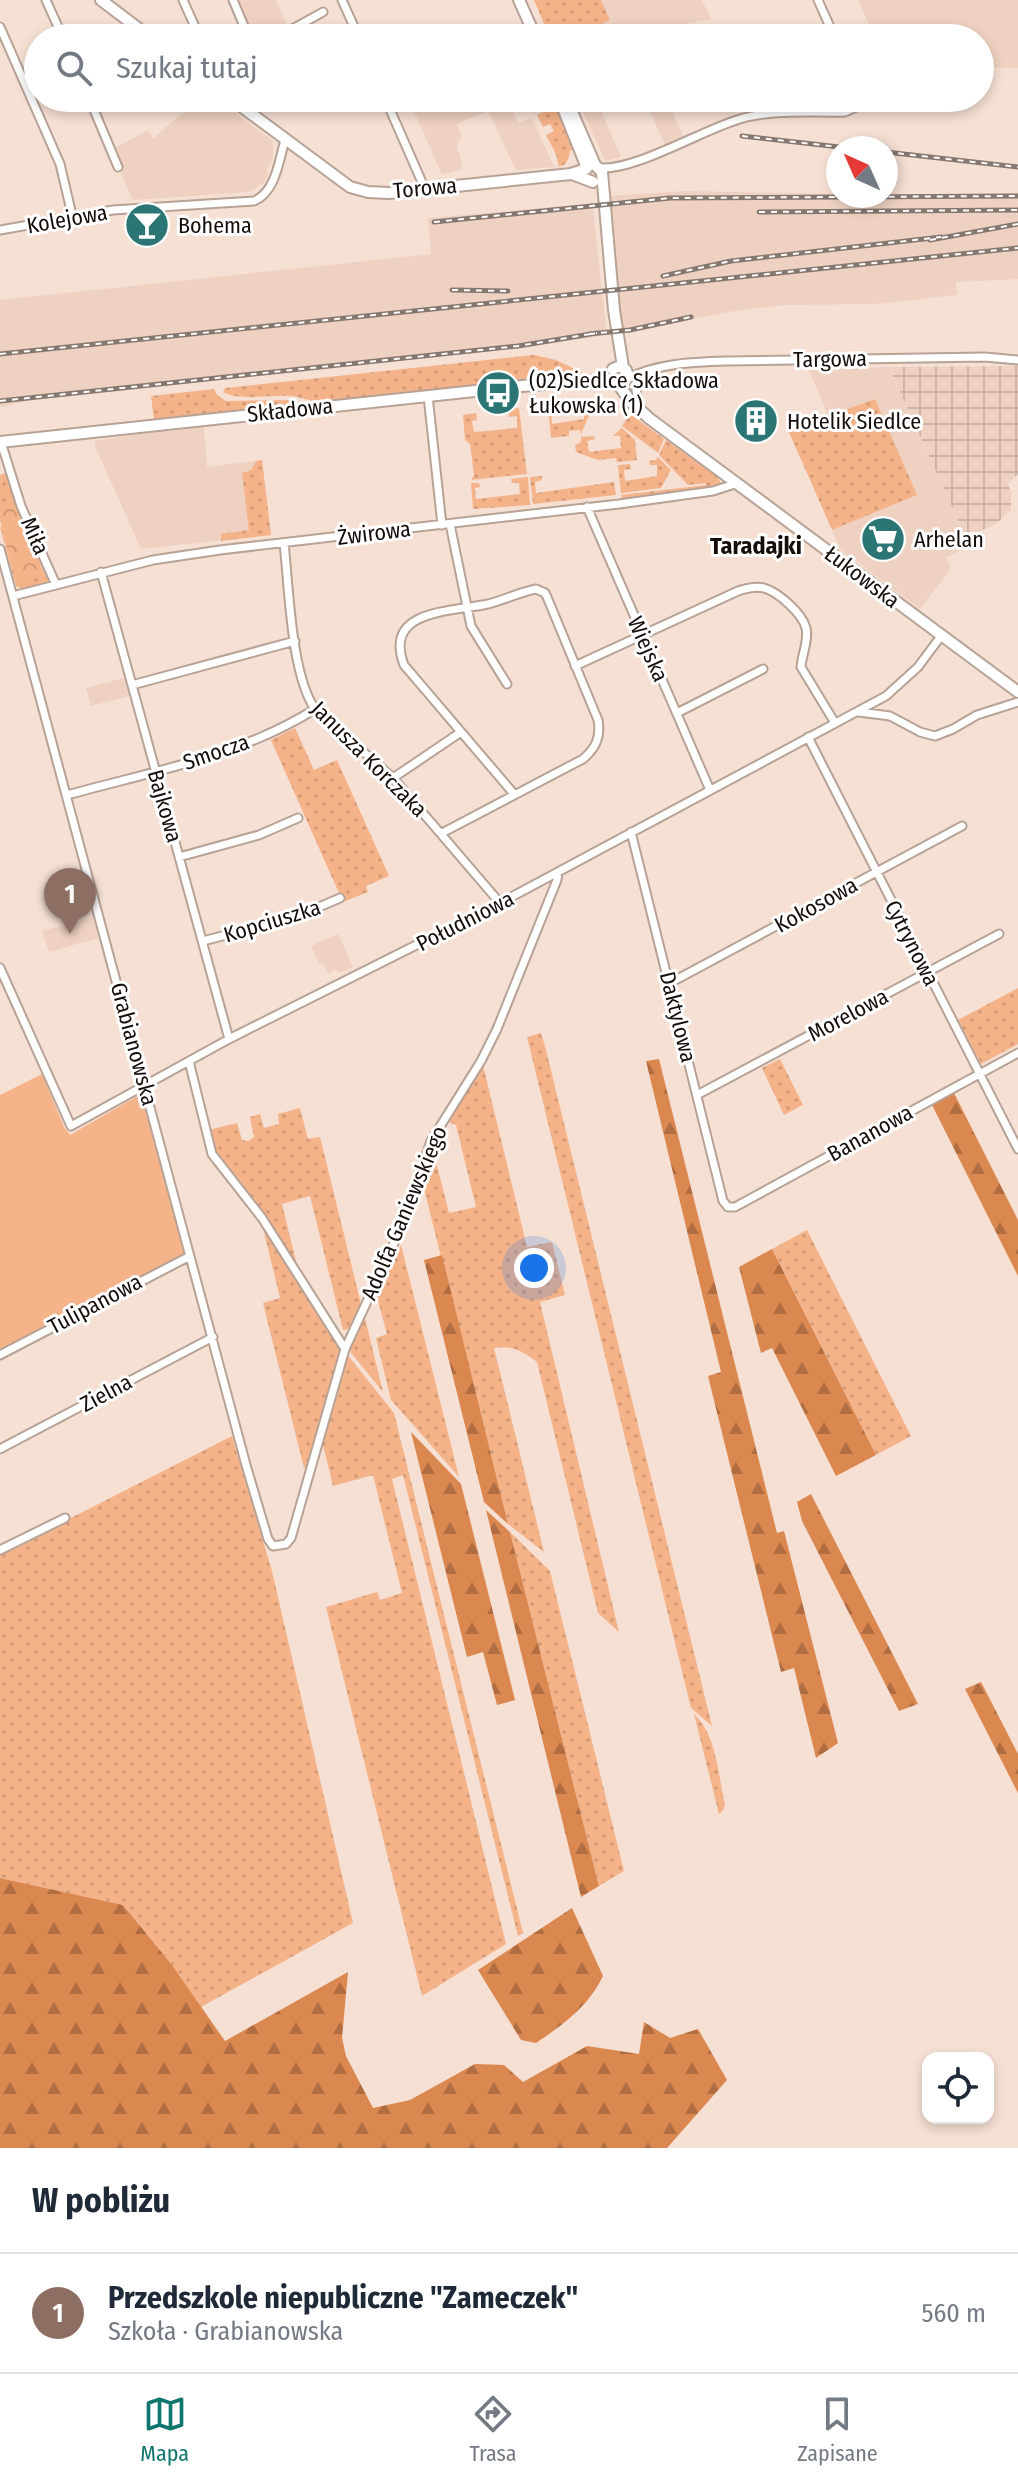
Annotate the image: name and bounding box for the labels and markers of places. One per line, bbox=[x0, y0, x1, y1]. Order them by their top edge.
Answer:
bar icon: Bohema bbox=[123, 201, 171, 249]
place label: Bohema bbox=[178, 212, 252, 239]
place label: (02)Siedlce Składowa Łukowska (1) bbox=[529, 367, 719, 419]
bus stop icon: (02)Siedlce Składowa Łukowska (1) bbox=[474, 369, 522, 417]
building icon: Hotelik Siedlce bbox=[732, 397, 780, 445]
place label: Hotelik Siedlce bbox=[787, 408, 921, 435]
supermarket icon: Arhelan bbox=[859, 515, 907, 563]
place label: Arhelan bbox=[914, 526, 984, 553]
pin: 1 bbox=[44, 868, 96, 934]

